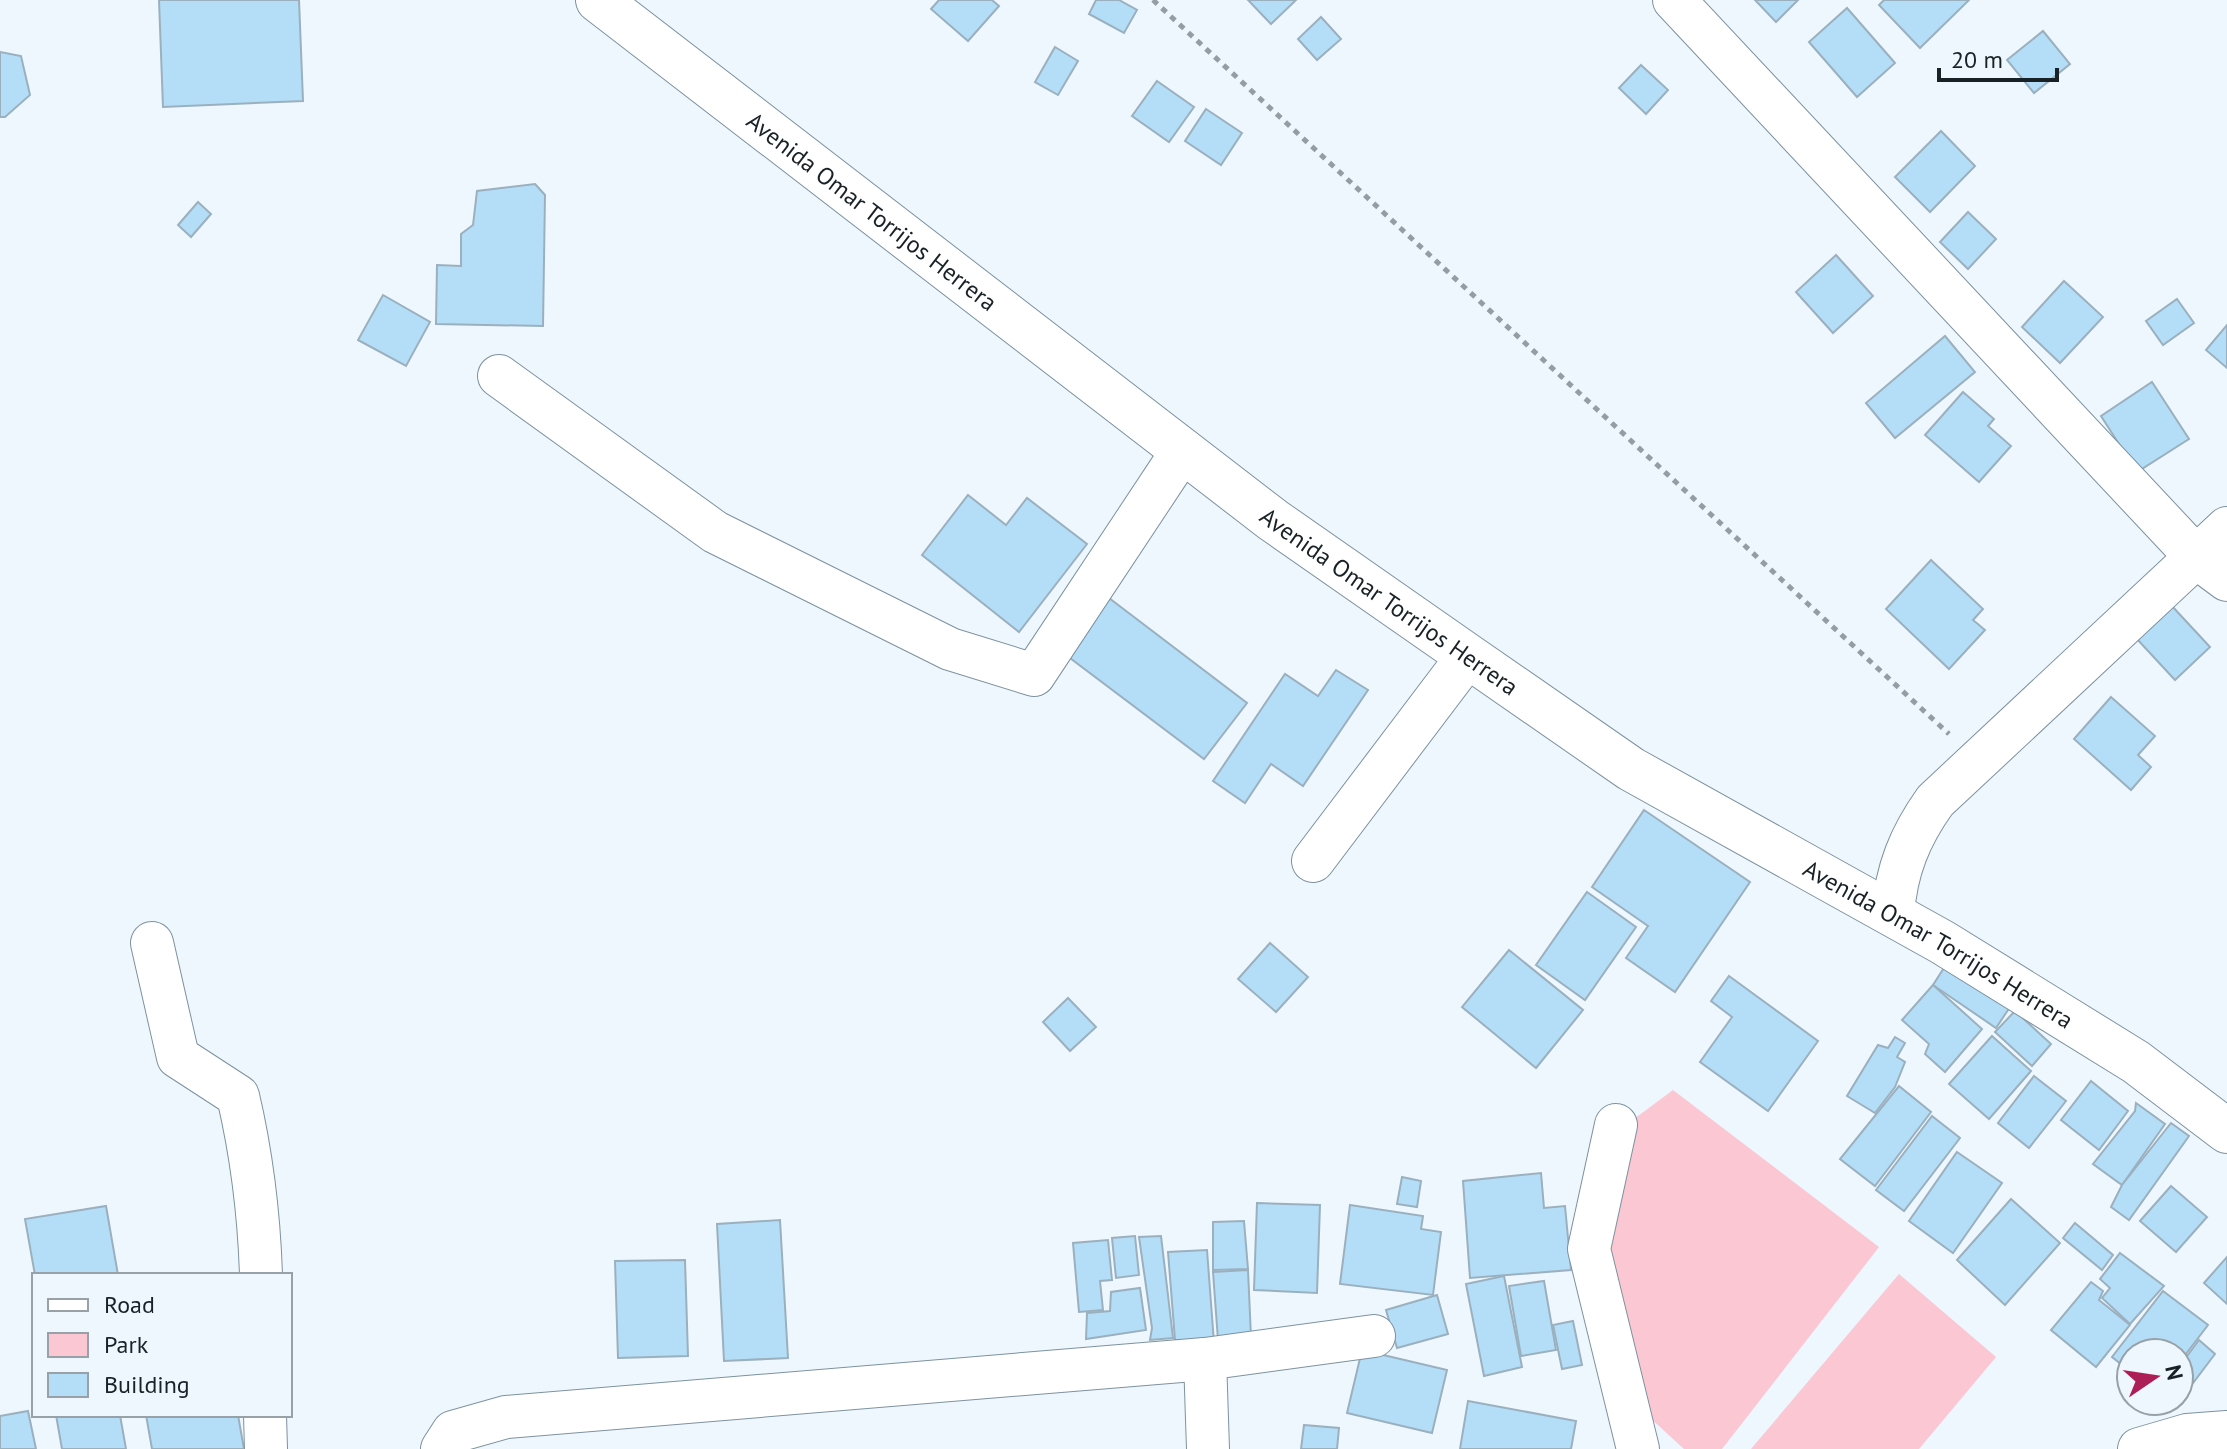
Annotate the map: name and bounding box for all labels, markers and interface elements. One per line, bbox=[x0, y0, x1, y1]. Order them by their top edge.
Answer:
scale bar bbox=[1939, 32, 2057, 82]
text: 20 m bbox=[1951, 44, 2003, 75]
street label: Avenida Omar Torrijos Herrera bbox=[741, 105, 1004, 317]
street label: Avenida Omar Torrijos Herrera bbox=[1254, 500, 1525, 702]
street label: Avenida Omar Torrijos Herrera bbox=[1798, 853, 2079, 1035]
legend bbox=[32, 1273, 292, 1417]
text: Road bbox=[104, 1289, 155, 1320]
text: Park bbox=[104, 1329, 149, 1360]
north arrow bbox=[2115, 1337, 2195, 1417]
text: N bbox=[2159, 1362, 2190, 1383]
text: Building bbox=[104, 1369, 190, 1400]

